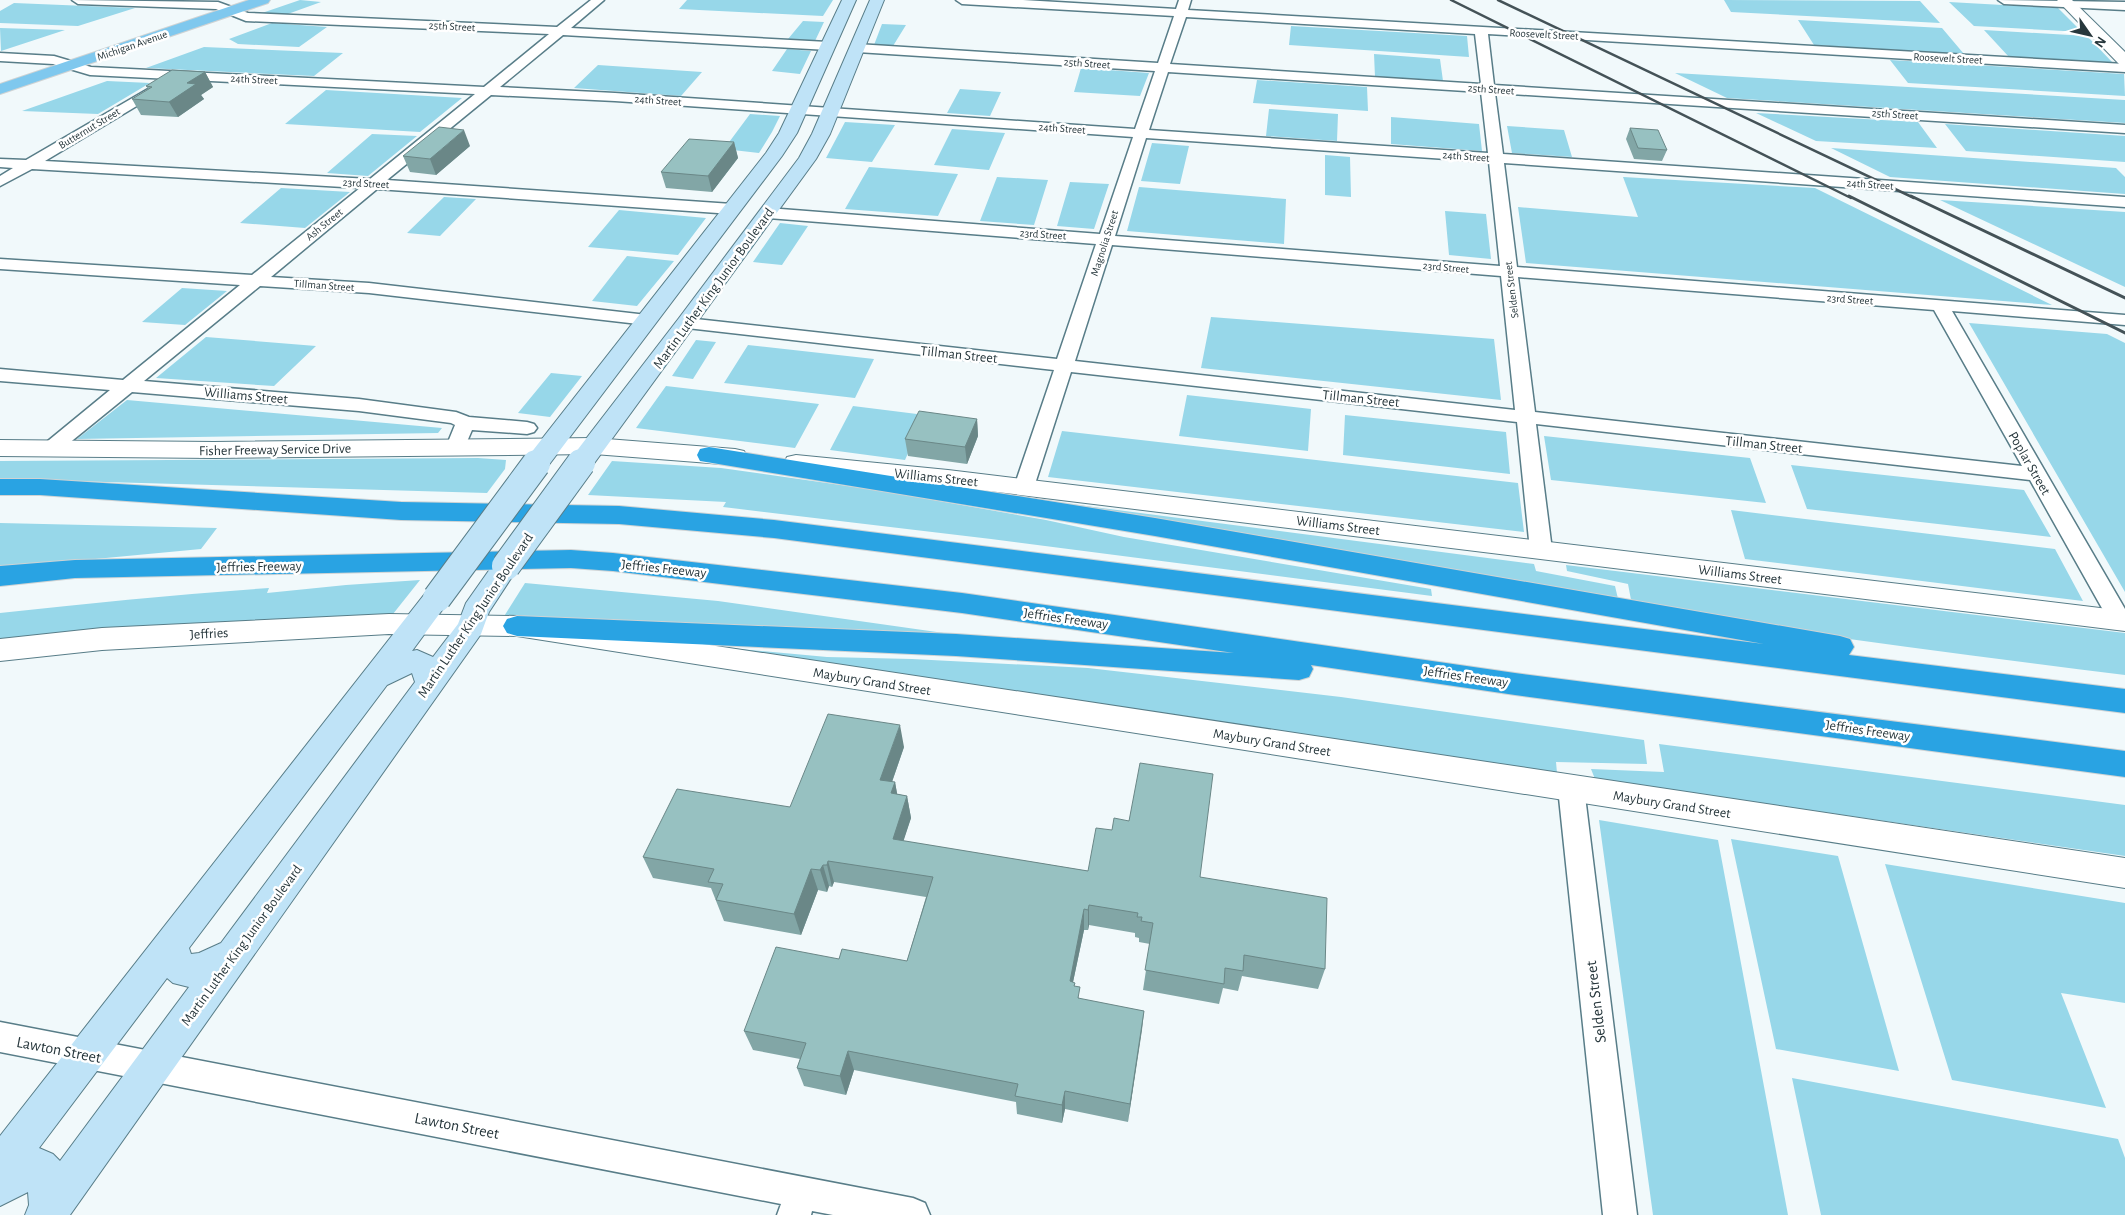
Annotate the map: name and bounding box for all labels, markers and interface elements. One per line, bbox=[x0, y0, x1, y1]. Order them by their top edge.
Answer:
north arrow bbox=[2065, 10, 2115, 60]
street label: 25th Street bbox=[428, 20, 476, 33]
street label: Roosevelt Street bbox=[1509, 27, 1579, 42]
street label: Michigan Avenue bbox=[96, 28, 169, 63]
text: N bbox=[2091, 34, 2108, 50]
street label: Roosevelt Street bbox=[1913, 51, 1983, 66]
street label: 25th Street bbox=[1063, 56, 1111, 71]
street label: 24th Street bbox=[230, 73, 278, 86]
street label: 25th Street bbox=[1467, 82, 1515, 97]
street label: 24th Street bbox=[634, 93, 682, 108]
street label: Butternut Street bbox=[57, 106, 122, 151]
street label: 25th Street bbox=[1871, 107, 1919, 122]
street label: 24th Street bbox=[1038, 121, 1086, 136]
street label: 24th Street bbox=[1442, 149, 1490, 164]
street label: 23rd Street bbox=[342, 177, 390, 190]
street label: 24th Street bbox=[1846, 177, 1894, 192]
street label: Ash Street bbox=[304, 206, 345, 242]
street label: Martin Luther King Junior Boulevard bbox=[651, 206, 777, 372]
street label: Magnolia Street bbox=[1089, 209, 1120, 277]
street label: 23rd Street bbox=[1019, 227, 1067, 242]
street label: 23rd Street bbox=[1422, 260, 1470, 275]
street label: Selden Street bbox=[1503, 261, 1520, 319]
street label: Tillman Street bbox=[293, 278, 355, 293]
street label: 23rd Street bbox=[1826, 292, 1874, 307]
street label: Tillman Street bbox=[920, 344, 999, 366]
street label: Williams Street bbox=[203, 385, 289, 407]
street label: Tillman Street bbox=[1322, 388, 1401, 410]
street label: Poplar Street bbox=[2006, 430, 2053, 498]
street label: Tillman Street bbox=[1725, 434, 1804, 456]
street label: Fisher Freeway Service Drive bbox=[199, 442, 351, 458]
street label: Williams Street bbox=[893, 467, 979, 489]
street label: Williams Street bbox=[1295, 514, 1381, 538]
street label: Martin Luther King Junior Boulevard bbox=[416, 531, 536, 700]
street label: Jeffries Freeway bbox=[621, 558, 707, 580]
street label: Jeffries Freeway bbox=[216, 559, 302, 575]
street label: Williams Street bbox=[1697, 563, 1783, 587]
street label: Jeffries Freeway bbox=[1023, 606, 1109, 632]
street label: Jeffries bbox=[189, 626, 229, 642]
street label: Jeffries Freeway bbox=[1423, 664, 1509, 690]
street label: Maybury Grand Street bbox=[812, 666, 932, 698]
street label: Jeffries Freeway bbox=[1825, 718, 1911, 744]
street label: Maybury Grand Street bbox=[1212, 727, 1332, 759]
street label: Maybury Grand Street bbox=[1612, 789, 1732, 821]
street label: Martin Luther King Junior Boulevard bbox=[179, 863, 305, 1029]
street label: Selden Street bbox=[1583, 960, 1609, 1044]
street label: Lawton Street bbox=[15, 1034, 102, 1066]
street label: Lawton Street bbox=[413, 1110, 500, 1142]

